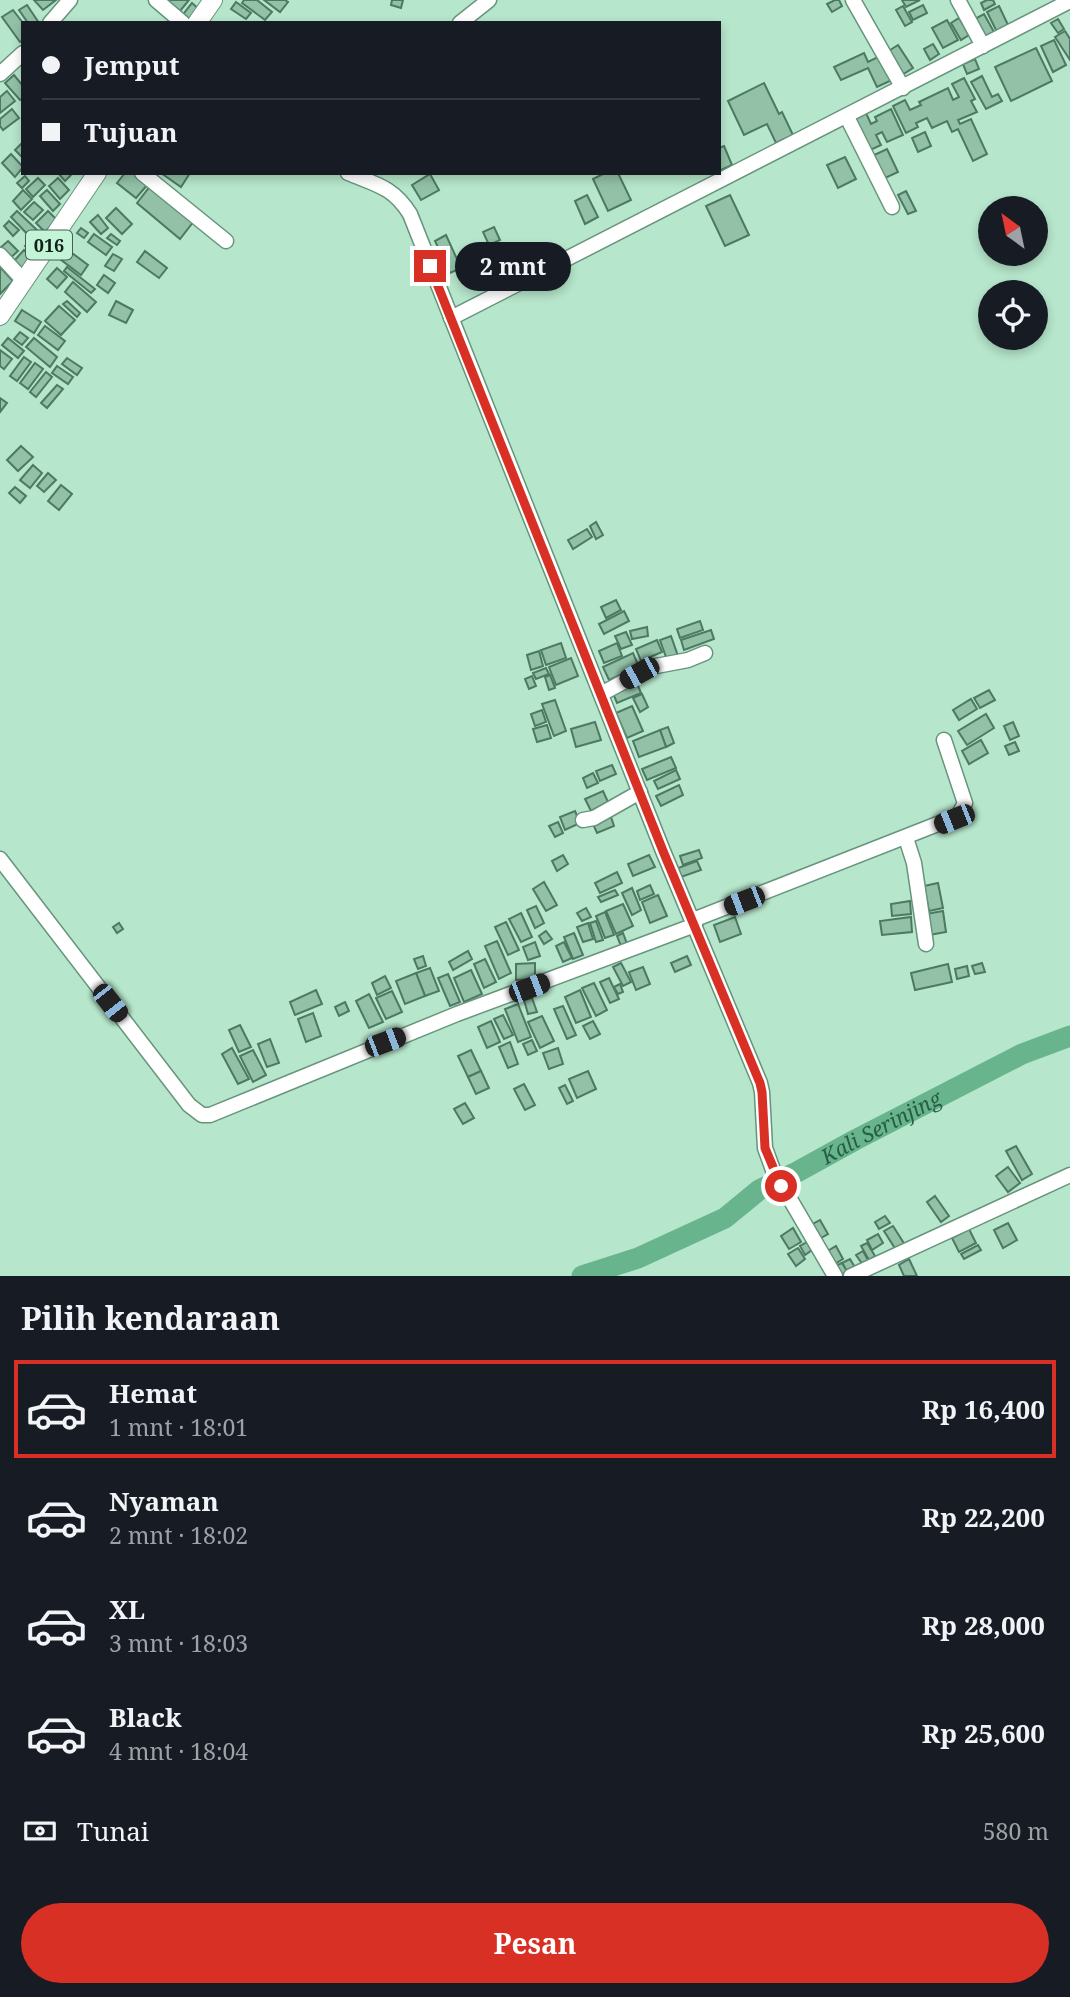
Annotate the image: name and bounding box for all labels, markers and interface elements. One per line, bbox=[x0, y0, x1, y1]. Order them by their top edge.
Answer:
text: Jemput bbox=[84, 47, 179, 83]
text: Tujuan bbox=[84, 114, 178, 150]
north arrow bbox=[978, 196, 1048, 266]
map controls bbox=[978, 196, 1048, 350]
road number: 016 bbox=[26, 230, 72, 260]
callout: 2 mnt bbox=[454, 242, 570, 290]
route end bbox=[414, 250, 446, 282]
text: 2 mnt bbox=[480, 250, 546, 282]
button: locate bbox=[978, 280, 1048, 350]
car bbox=[616, 654, 663, 692]
car bbox=[931, 801, 978, 837]
car bbox=[721, 884, 768, 918]
car bbox=[506, 971, 553, 1005]
car bbox=[89, 980, 132, 1026]
car bbox=[362, 1025, 409, 1059]
water label: Kali Serinjing bbox=[815, 1083, 947, 1171]
route start bbox=[765, 1170, 797, 1202]
text: Pilih kendaraan bbox=[21, 1296, 280, 1339]
text: Hemat bbox=[109, 1375, 197, 1411]
icon: car bbox=[25, 1378, 88, 1441]
text: Rp 16,400 bbox=[922, 1391, 1045, 1427]
text: 1 mnt · 18:01 bbox=[109, 1411, 248, 1443]
text: Nyaman bbox=[109, 1483, 219, 1519]
icon: car bbox=[25, 1486, 88, 1549]
text: Rp 22,200 bbox=[922, 1499, 1045, 1535]
text: 2 mnt · 18:02 bbox=[109, 1519, 248, 1551]
text: XL bbox=[109, 1591, 145, 1627]
icon: car bbox=[25, 1594, 88, 1657]
text: Rp 28,000 bbox=[922, 1607, 1045, 1643]
text: 3 mnt · 18:03 bbox=[109, 1627, 248, 1659]
text: Black bbox=[109, 1699, 182, 1735]
icon: car bbox=[25, 1702, 88, 1765]
text: Rp 25,600 bbox=[922, 1715, 1045, 1751]
text: 4 mnt · 18:04 bbox=[109, 1735, 248, 1767]
icon: cash bbox=[21, 1812, 59, 1850]
text: Tunai bbox=[77, 1813, 149, 1849]
text: 580 m bbox=[983, 1815, 1049, 1847]
button: Pesan bbox=[21, 1903, 1049, 1983]

